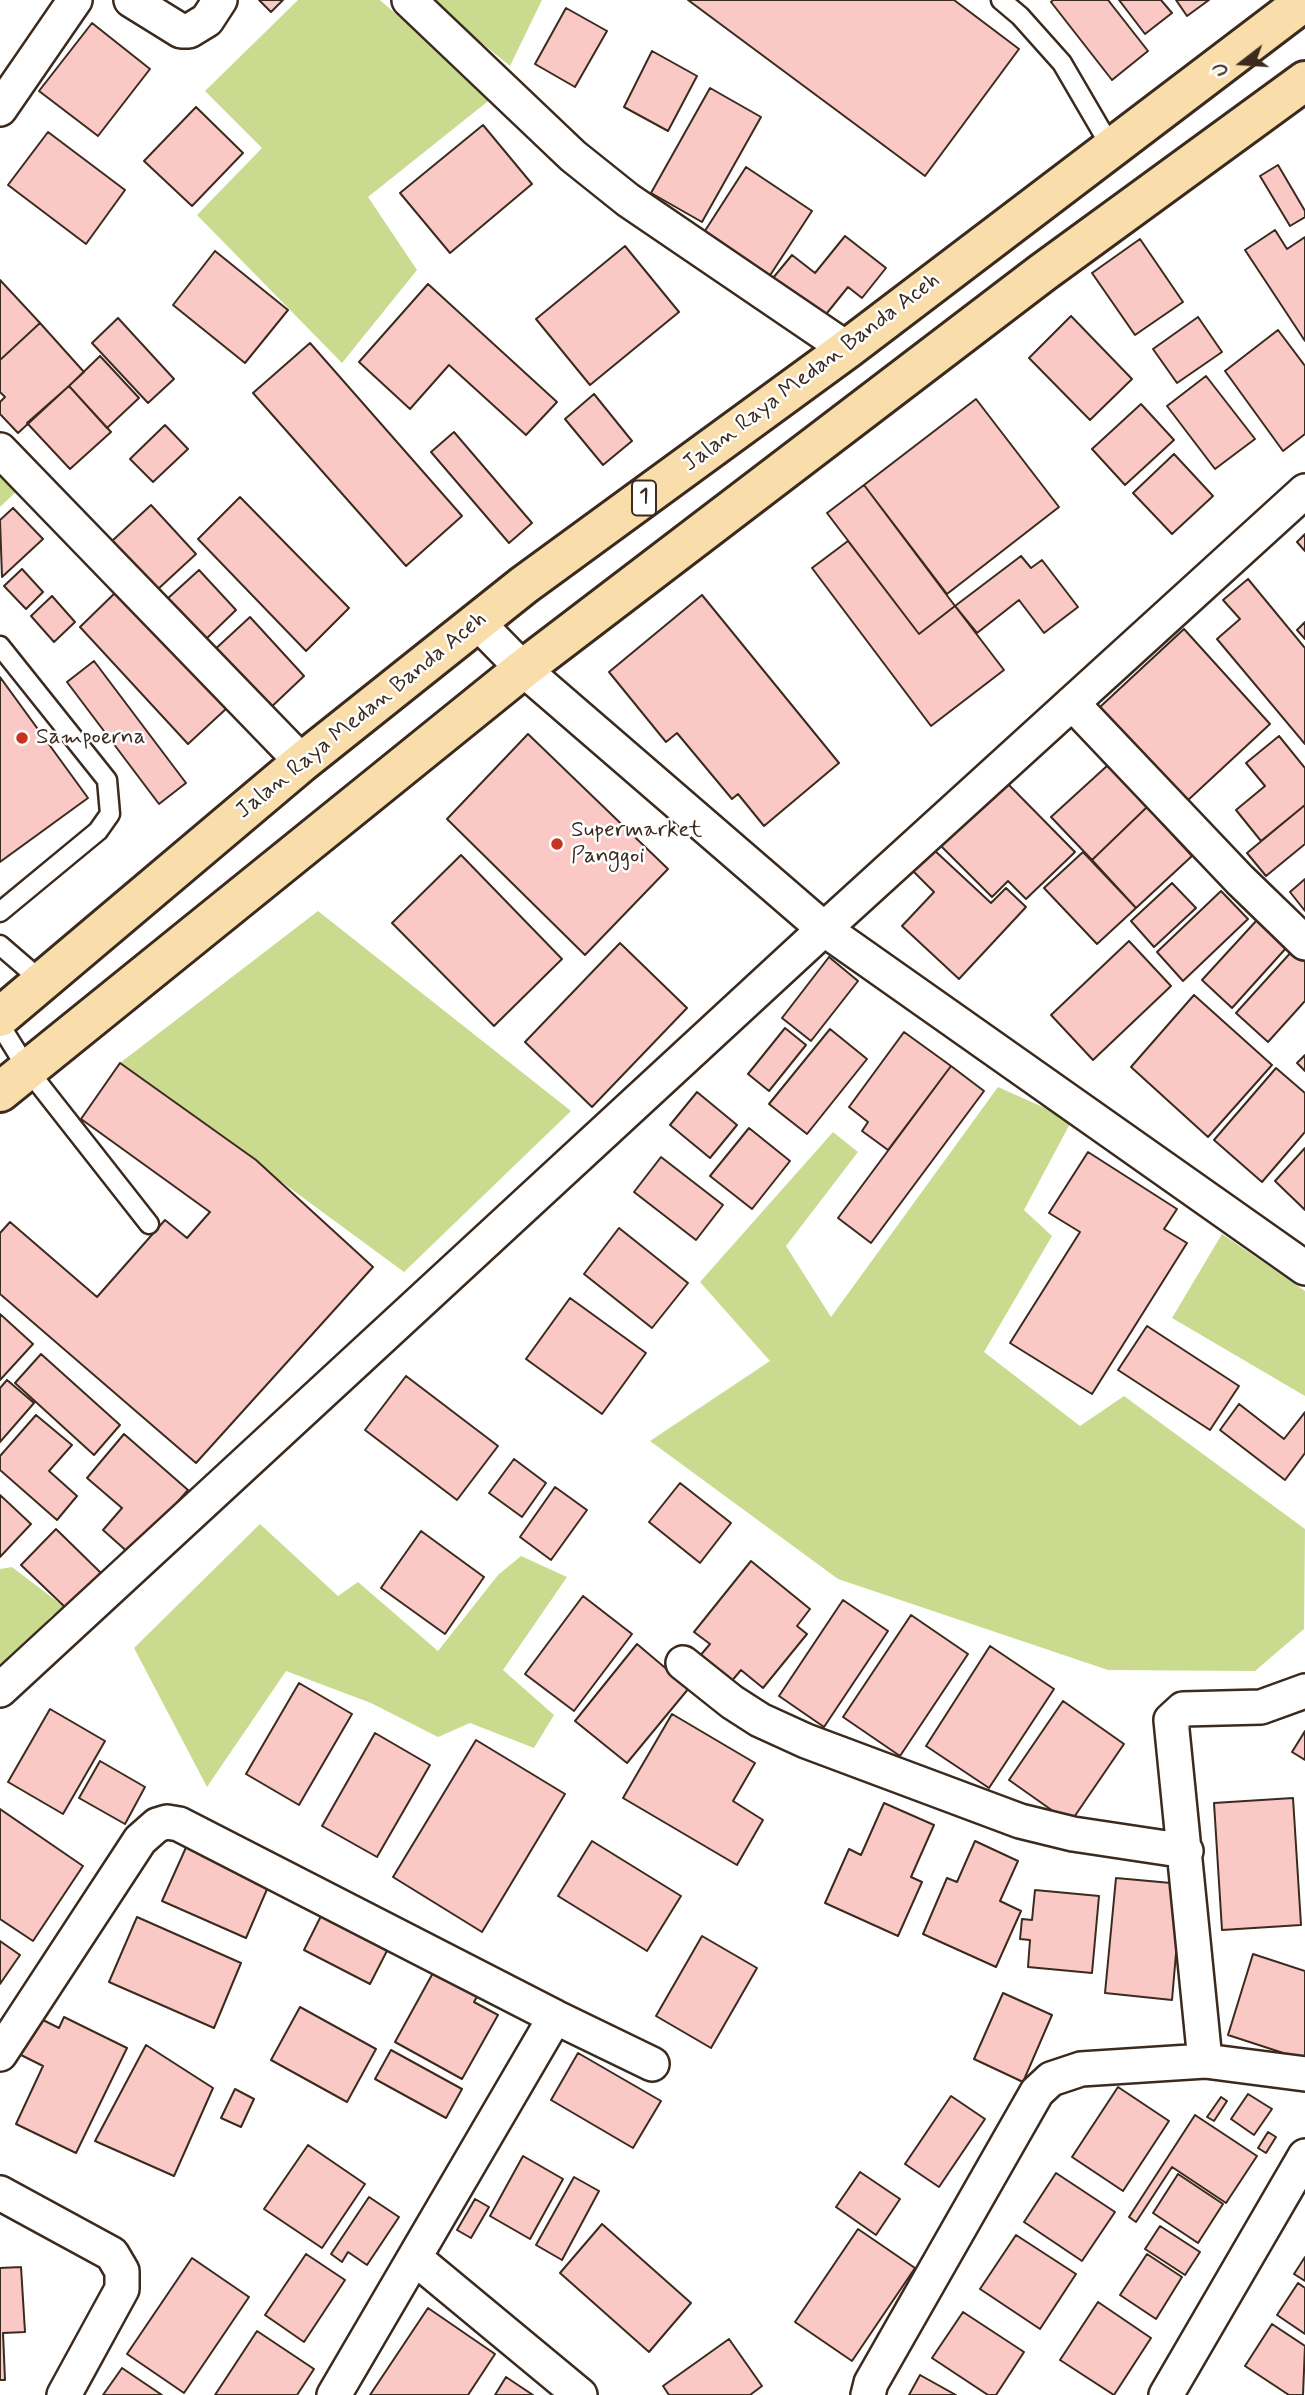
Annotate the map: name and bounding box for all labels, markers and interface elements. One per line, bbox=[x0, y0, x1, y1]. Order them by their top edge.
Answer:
north arrow bbox=[1207, 28, 1277, 98]
text: U bbox=[1208, 60, 1235, 79]
street label: Jalan Raya Medan Banda Aceh bbox=[678, 267, 946, 479]
road number: 1 bbox=[632, 480, 656, 516]
street label: Jalan Raya Medan Banda Aceh bbox=[231, 606, 493, 826]
place label: Sampoerna bbox=[36, 724, 146, 752]
marker: Sampoerna bbox=[14, 730, 30, 746]
place label: Supermarket Panggoi bbox=[571, 817, 702, 871]
marker: Supermarket Panggoi bbox=[549, 836, 565, 852]

